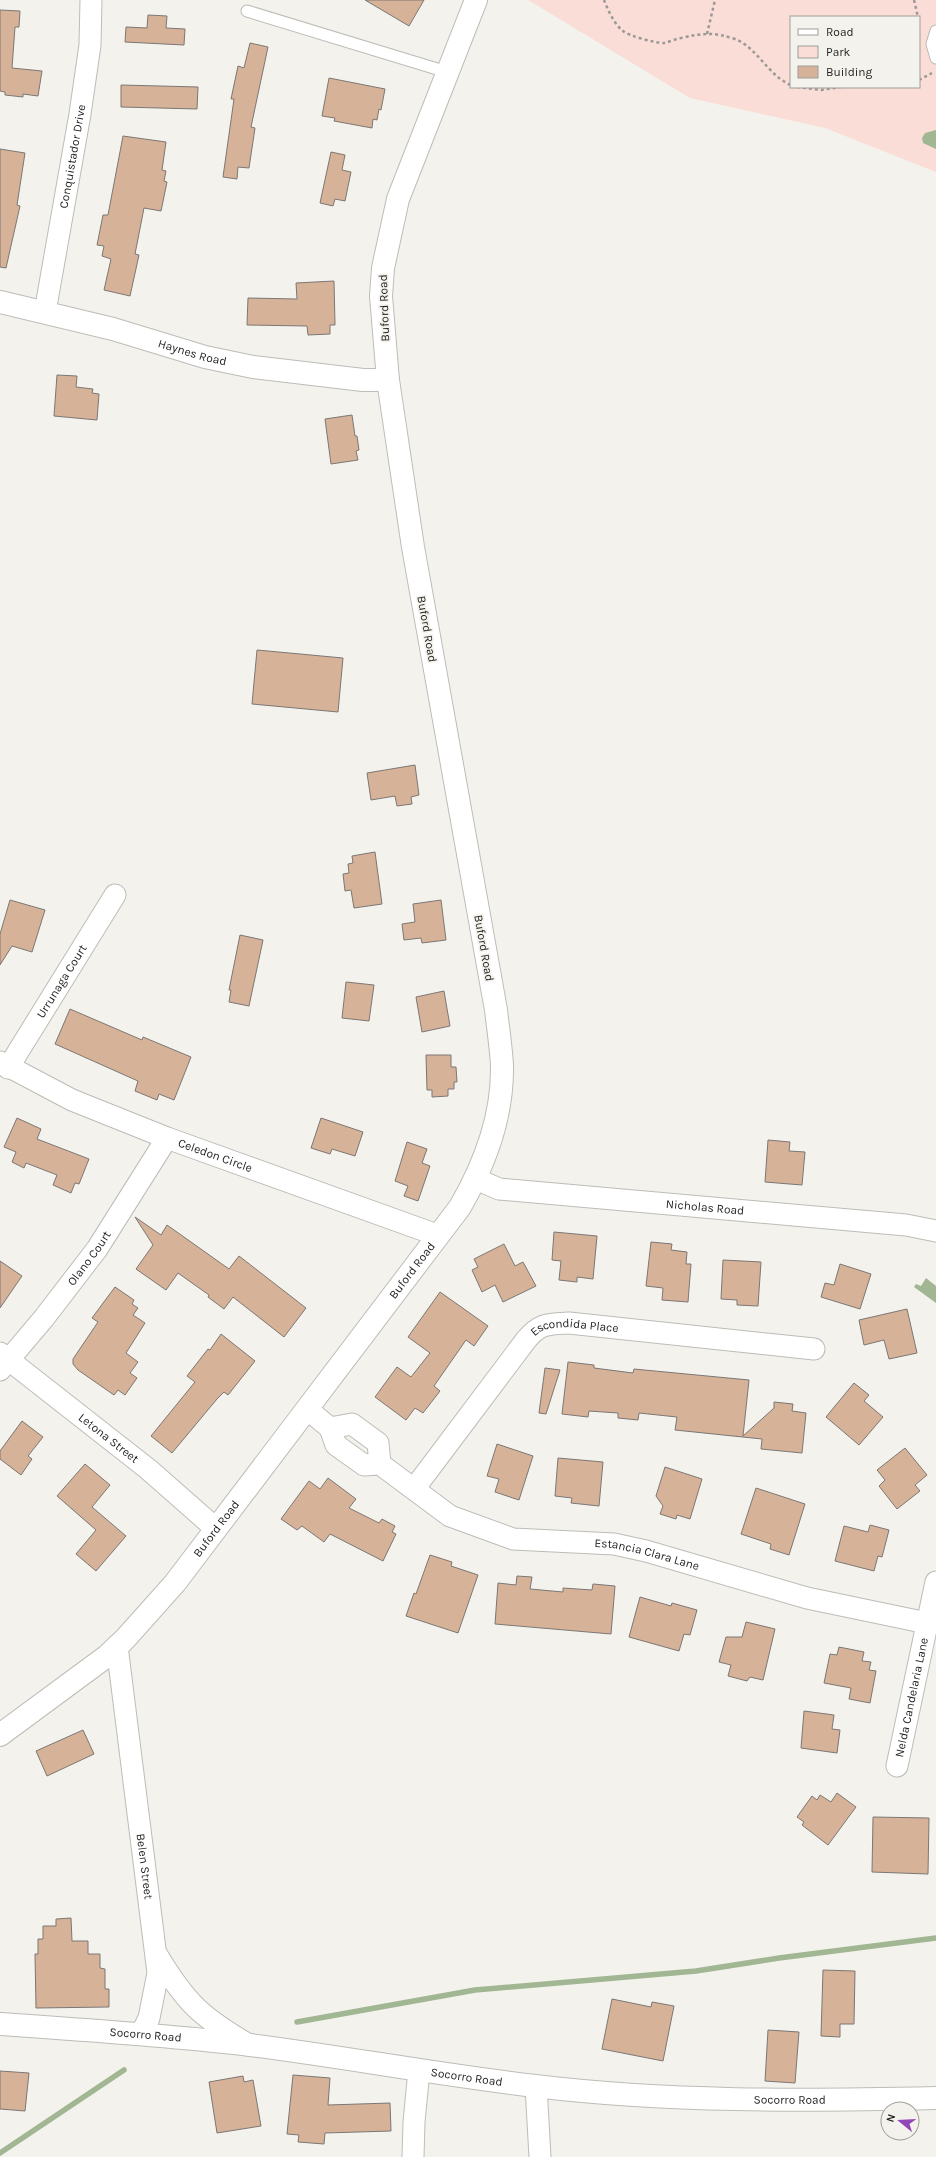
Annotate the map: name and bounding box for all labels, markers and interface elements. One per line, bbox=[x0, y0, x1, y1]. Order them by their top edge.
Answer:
legend bbox=[790, 16, 920, 88]
text: Road bbox=[826, 25, 854, 39]
text: Park bbox=[826, 45, 851, 59]
text: Building bbox=[826, 65, 873, 79]
street label: Conquistador Drive bbox=[56, 103, 88, 210]
street label: Buford Road bbox=[376, 274, 392, 342]
street label: Haynes Road bbox=[156, 336, 228, 368]
street label: Buford Road bbox=[414, 595, 440, 663]
street label: Buford Road bbox=[471, 914, 497, 982]
street label: Urrunaga Court bbox=[34, 941, 90, 1021]
street label: Celedon Circle bbox=[176, 1136, 254, 1175]
street label: Nicholas Road bbox=[665, 1197, 745, 1218]
street label: Olano Court bbox=[64, 1228, 114, 1288]
street label: Buford Road bbox=[386, 1239, 438, 1302]
street label: Escondida Place bbox=[528, 1316, 619, 1339]
street label: Letona Street bbox=[76, 1410, 142, 1466]
street label: Buford Road bbox=[190, 1498, 242, 1560]
street label: Estancia Clara Lane bbox=[594, 1536, 701, 1573]
street label: Nelda Candelaria Lane bbox=[892, 1636, 931, 1759]
street label: Belen Street bbox=[134, 1833, 156, 1901]
street label: Socorro Road bbox=[109, 2025, 182, 2045]
street label: Socorro Road bbox=[430, 2065, 503, 2089]
street label: Socorro Road bbox=[753, 2092, 826, 2107]
north arrow bbox=[880, 2101, 920, 2141]
text: N bbox=[884, 2112, 898, 2124]

